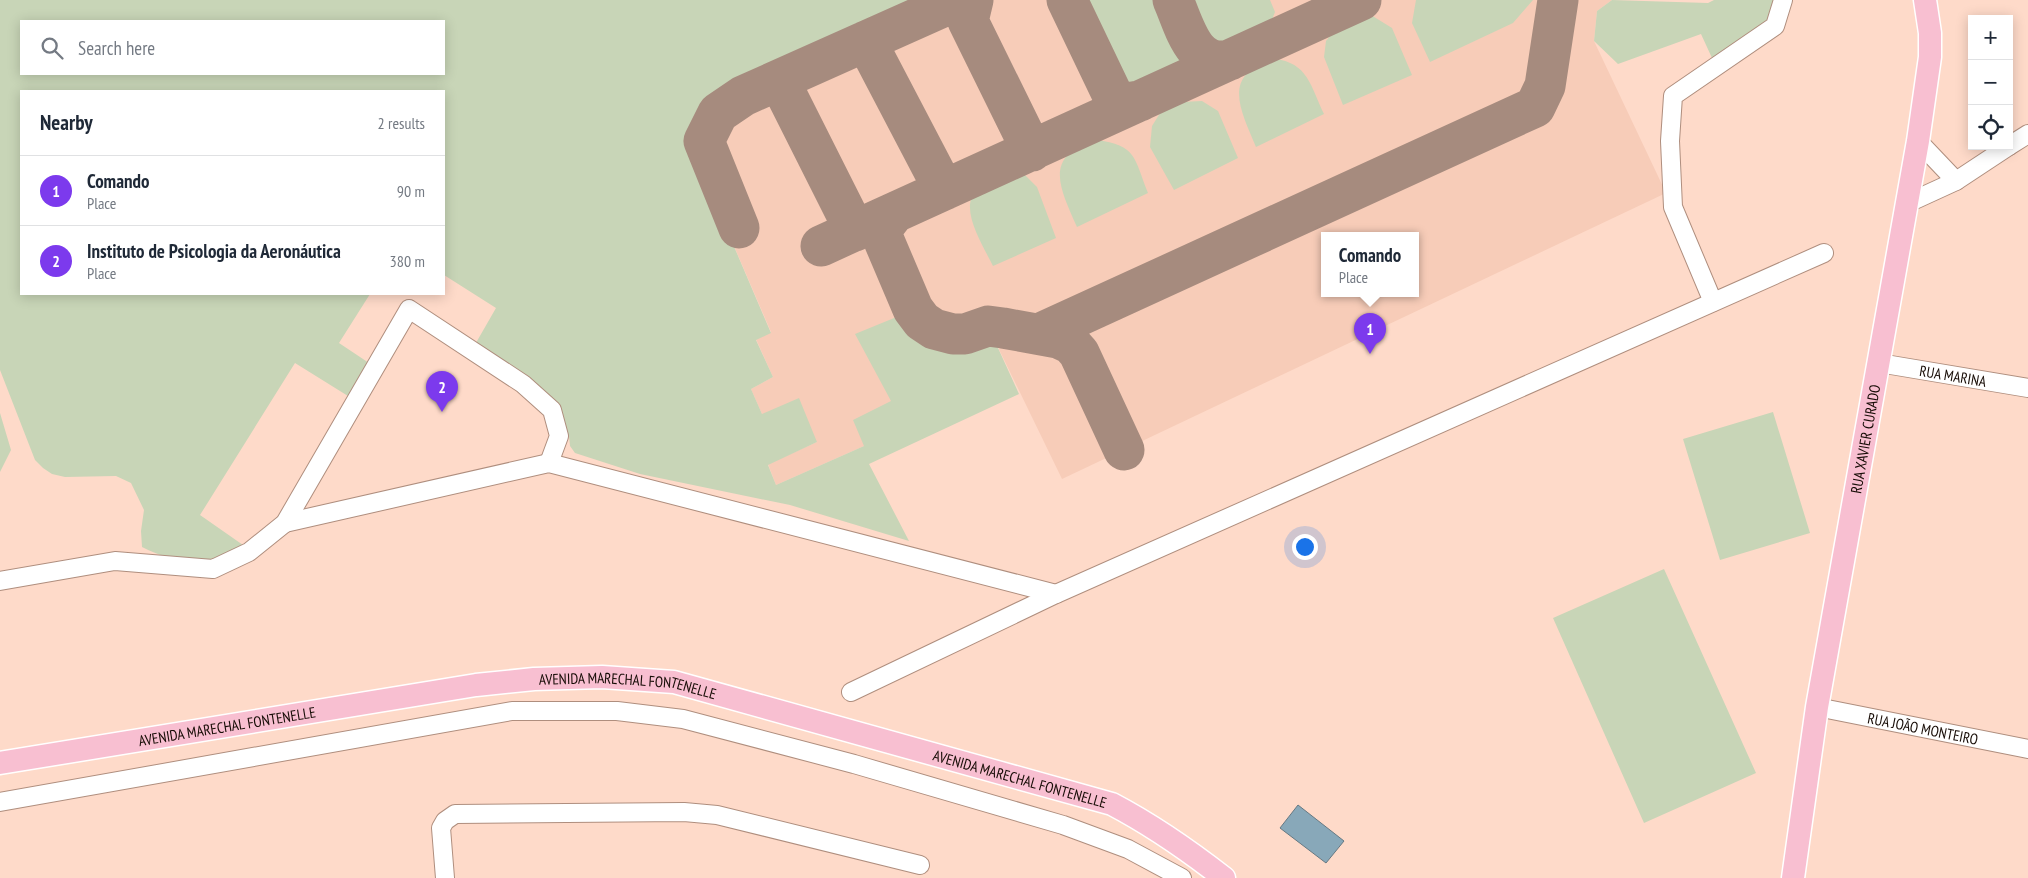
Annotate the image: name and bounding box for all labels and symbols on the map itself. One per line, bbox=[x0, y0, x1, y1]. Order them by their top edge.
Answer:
pin: 1 bbox=[1354, 313, 1386, 354]
street label: RUA MARINA bbox=[1918, 360, 1989, 391]
pin: 2 bbox=[426, 371, 458, 412]
street label: RUA XAVIER CURADO bbox=[1846, 383, 1884, 495]
your location bbox=[1292, 534, 1318, 560]
street label: AVENIDA MARECHAL FONTENELLE bbox=[538, 667, 719, 703]
street label: AVENIDA MARECHAL FONTENELLE bbox=[137, 702, 317, 750]
street label: RUA JOÃO MONTEIRO bbox=[1866, 708, 1980, 748]
street label: AVENIDA MARECHAL FONTENELLE bbox=[931, 745, 1109, 812]

